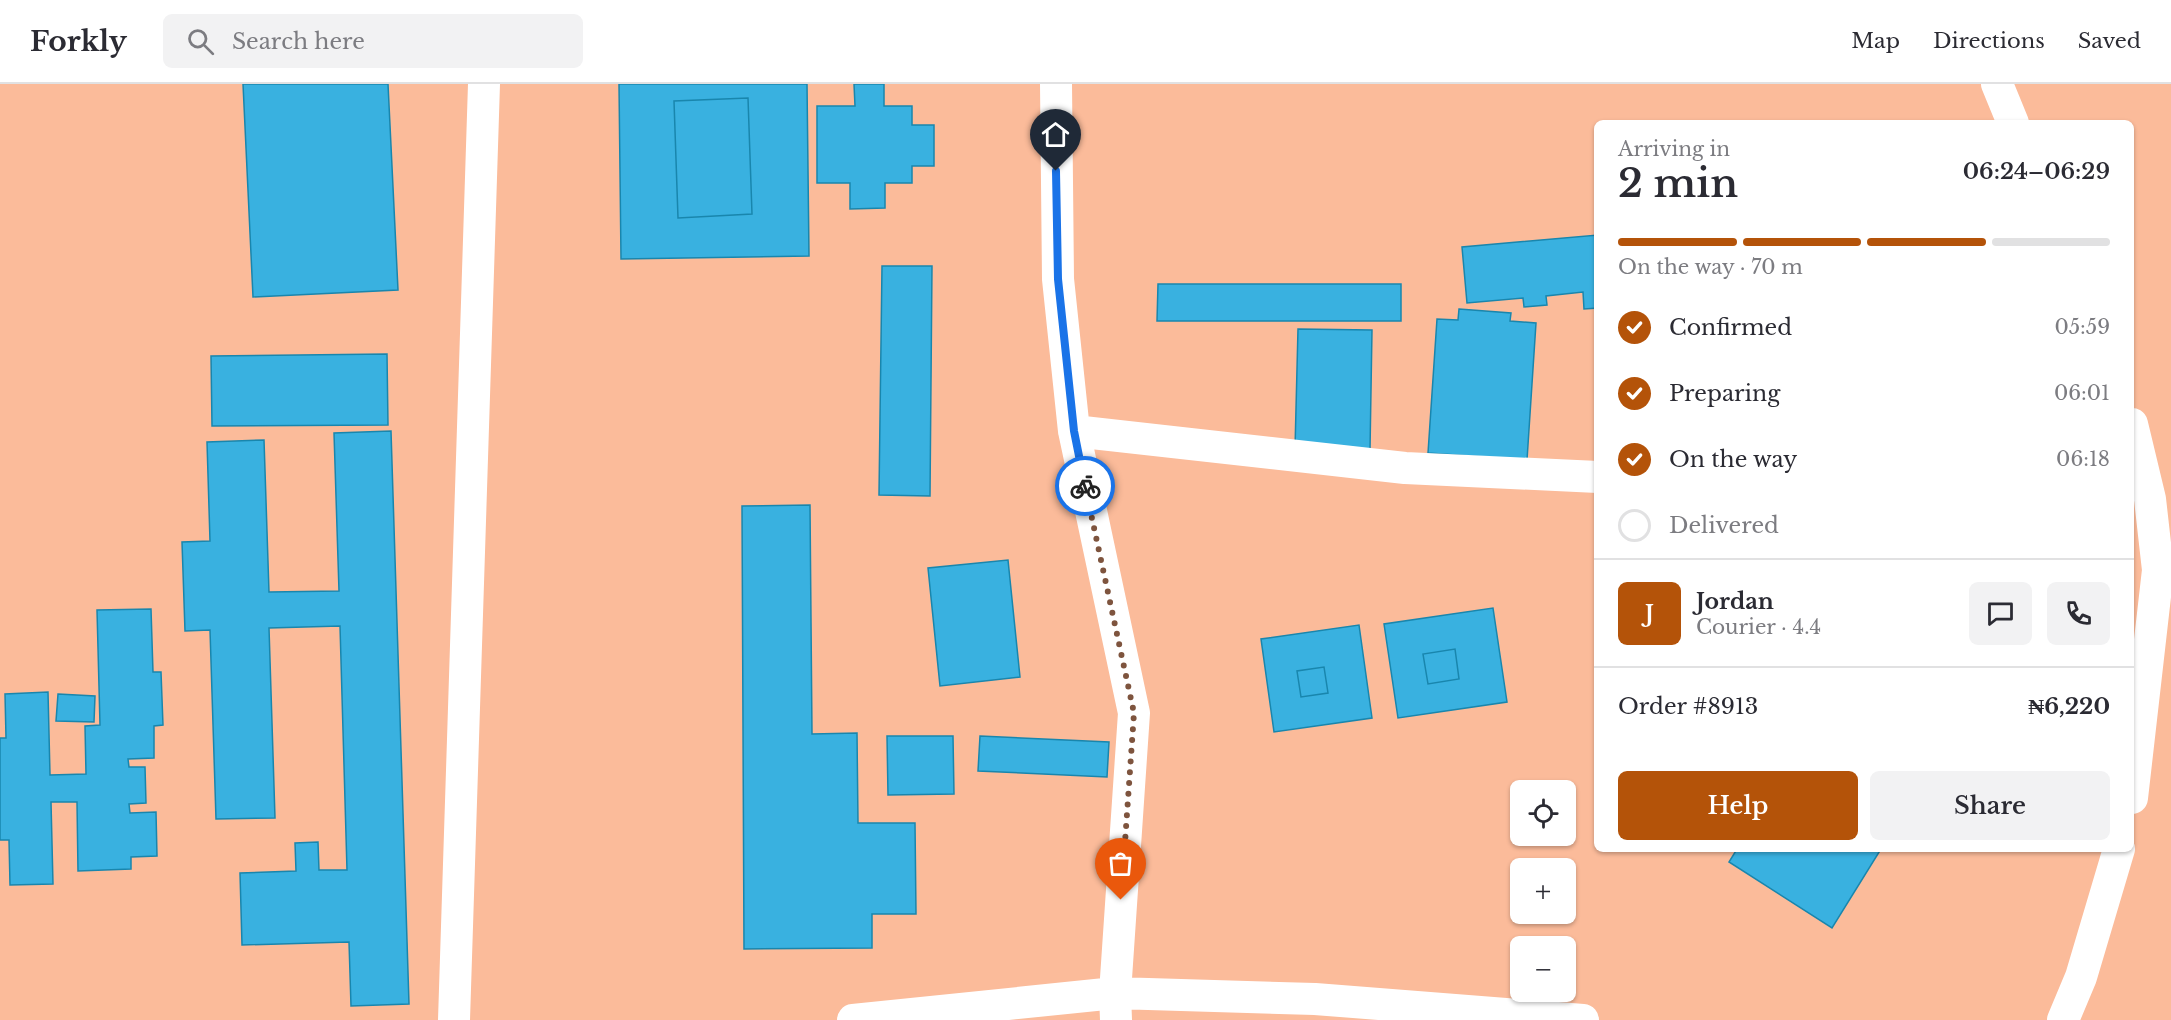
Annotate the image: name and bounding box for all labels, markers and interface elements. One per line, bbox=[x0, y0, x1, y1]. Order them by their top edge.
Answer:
search box bbox=[163, 14, 583, 68]
text: Forkly bbox=[30, 24, 127, 59]
icon: search bbox=[184, 25, 217, 58]
text: Search here bbox=[232, 28, 365, 55]
text: Map bbox=[1851, 28, 1900, 54]
text: Directions bbox=[1933, 28, 2045, 54]
text: Saved bbox=[2078, 28, 2141, 54]
pin bbox=[1030, 109, 1081, 171]
icon: home bbox=[1039, 118, 1072, 151]
text: Arriving in bbox=[1618, 137, 1730, 161]
text: 06:24–06:29 bbox=[1963, 158, 2110, 185]
text: 2 min bbox=[1618, 159, 1738, 208]
text: On the way · 70 m bbox=[1618, 255, 1803, 279]
icon: check bbox=[1618, 311, 1651, 344]
text: Confirmed bbox=[1669, 314, 1792, 341]
text: 05:59 bbox=[2054, 315, 2110, 339]
icon: check bbox=[1618, 377, 1651, 410]
text: Preparing bbox=[1669, 380, 1780, 407]
text: 06:01 bbox=[2054, 381, 2110, 405]
icon: check bbox=[1618, 443, 1651, 476]
text: On the way bbox=[1669, 446, 1797, 473]
text: 06:18 bbox=[2056, 447, 2110, 471]
courier bbox=[1055, 456, 1115, 516]
icon: bike bbox=[1069, 470, 1102, 503]
text: Delivered bbox=[1669, 512, 1779, 539]
button: chat bbox=[1969, 582, 2032, 645]
button: phone bbox=[2047, 582, 2110, 645]
text: Jordan bbox=[1696, 588, 1774, 615]
text: J bbox=[1645, 600, 1654, 627]
text: Courier · 4.4 bbox=[1696, 615, 1821, 639]
text: Order #8913 bbox=[1618, 693, 1758, 720]
text: ₦6,220 bbox=[2028, 693, 2110, 720]
button: Help bbox=[1618, 771, 1858, 840]
button: Share bbox=[1870, 771, 2110, 840]
map controls bbox=[1510, 780, 1576, 1002]
button: locate bbox=[1510, 780, 1576, 846]
pin bbox=[1095, 838, 1146, 900]
icon: bag bbox=[1104, 847, 1137, 880]
button: + bbox=[1510, 858, 1576, 924]
button: − bbox=[1510, 936, 1576, 1002]

